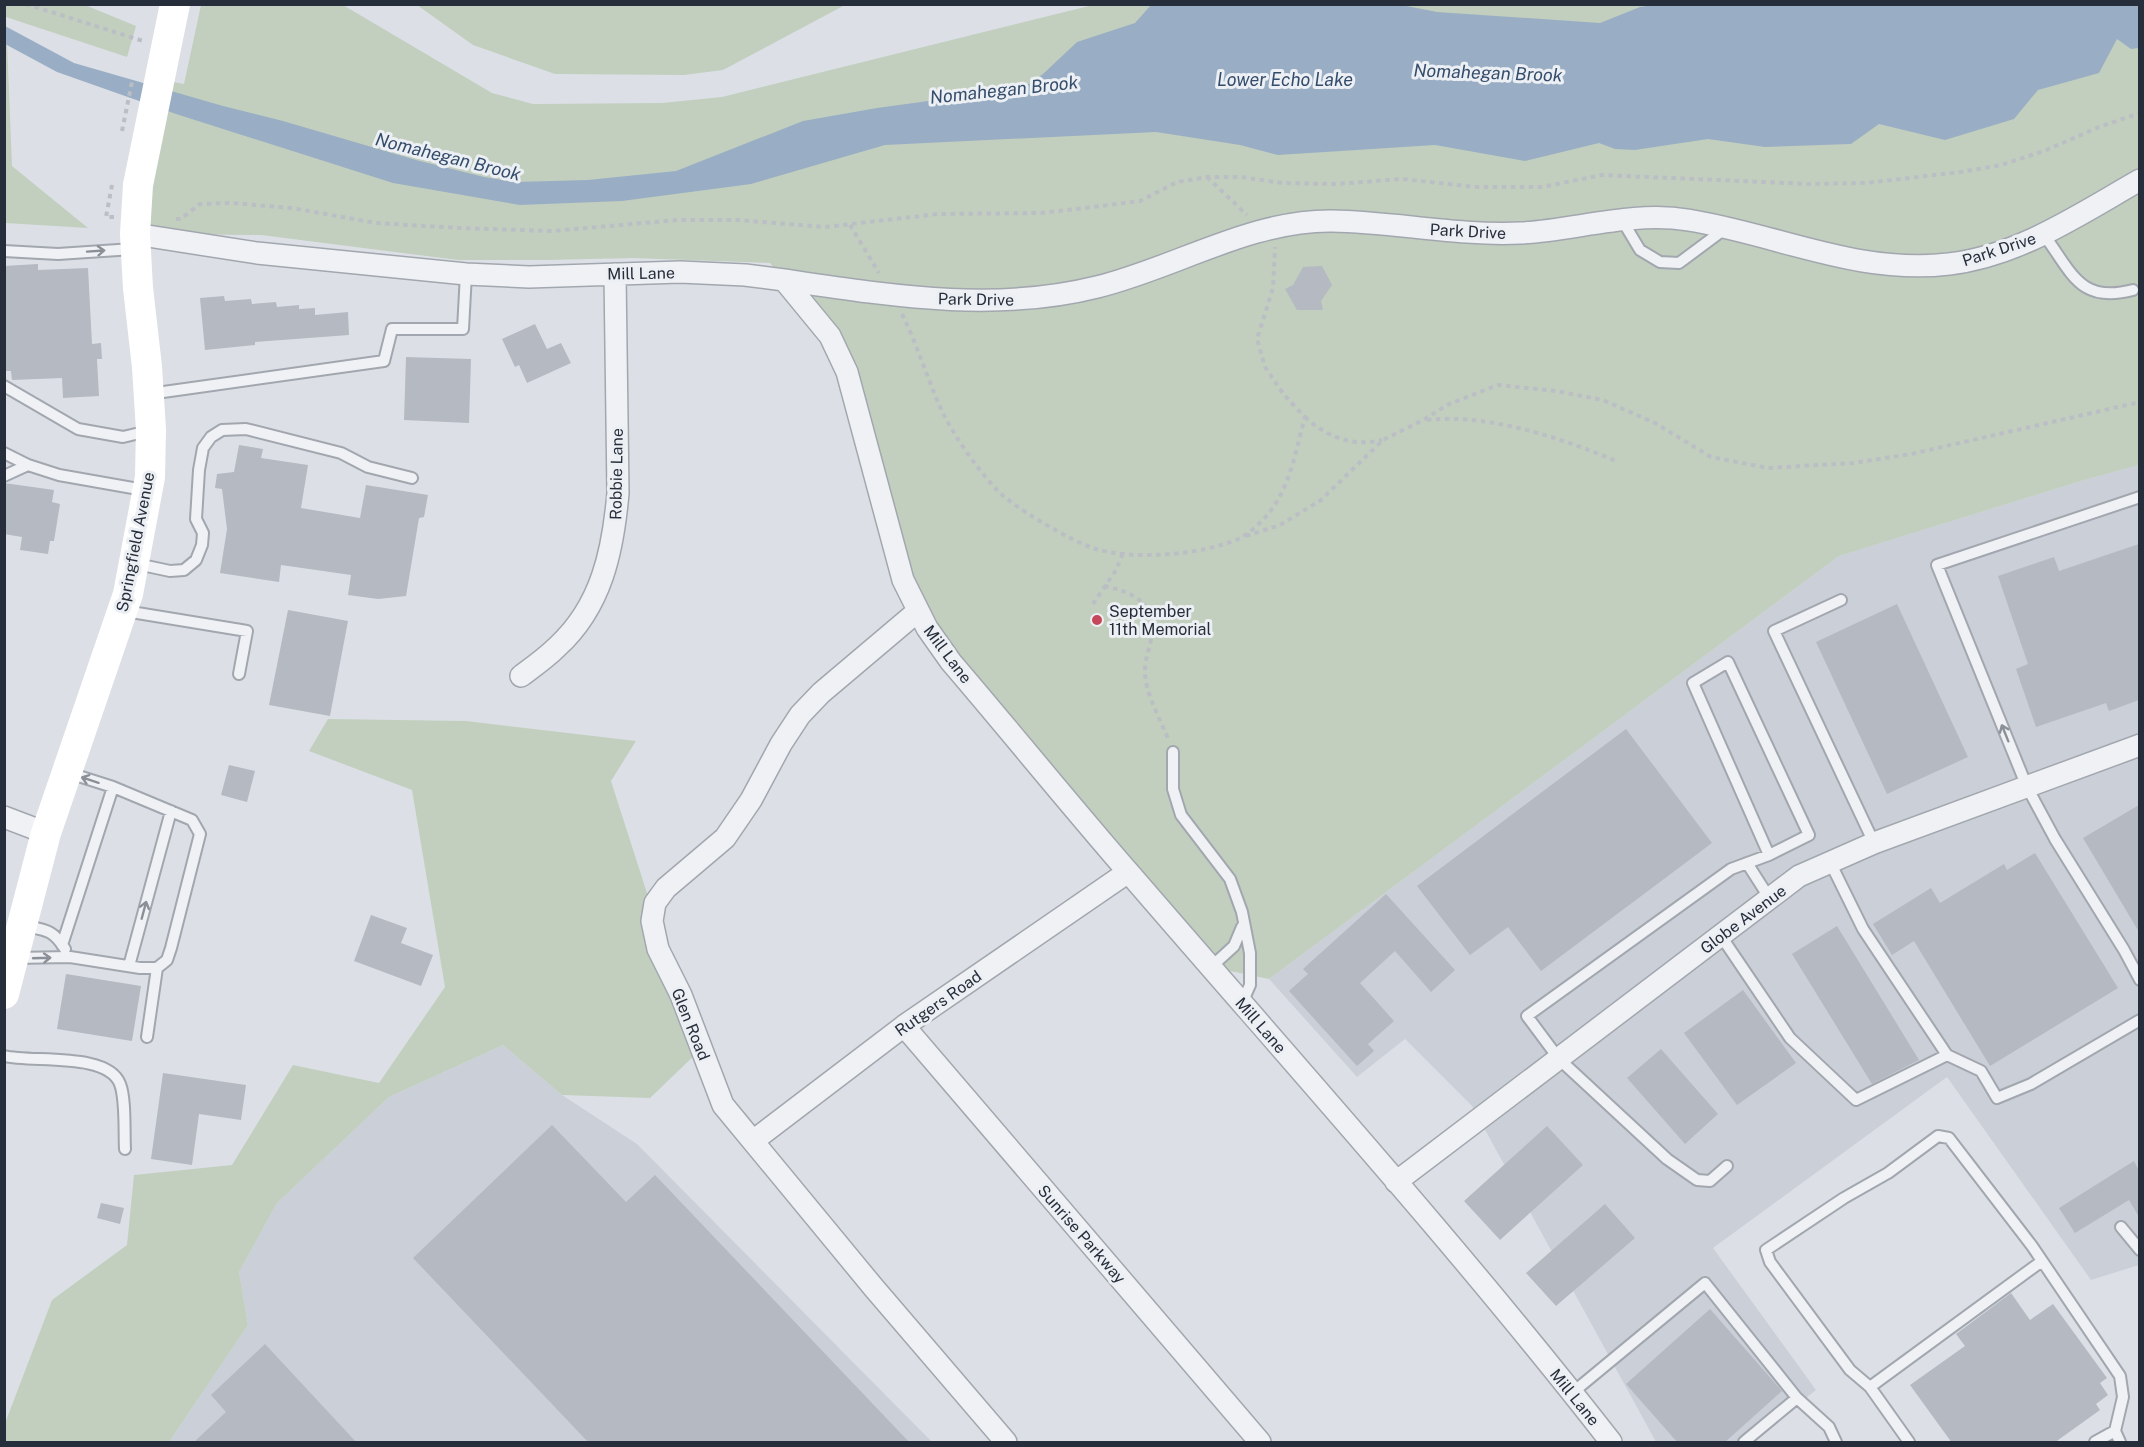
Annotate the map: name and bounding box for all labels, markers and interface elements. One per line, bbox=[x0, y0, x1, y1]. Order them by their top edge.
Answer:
water label: Nomahegan Brook bbox=[1413, 59, 1563, 86]
water label: Lower Echo Lake bbox=[1217, 69, 1353, 90]
water label: Nomahegan Brook bbox=[929, 71, 1079, 108]
water label: Nomahegan Brook bbox=[373, 128, 523, 185]
street label: Park Drive bbox=[1429, 220, 1507, 243]
street label: Park Drive bbox=[1960, 229, 2038, 270]
one-way arrow bbox=[86, 246, 106, 257]
street label: Mill Lane bbox=[607, 263, 675, 284]
street label: Park Drive bbox=[938, 289, 1014, 310]
street label: Robbie Lane bbox=[606, 428, 627, 520]
street label: Springfield Avenue bbox=[113, 471, 158, 614]
place label: September 11th Memorial bbox=[1109, 602, 1211, 639]
marker: September 11th Memorial bbox=[1090, 613, 1104, 627]
street label: Mill Lane bbox=[920, 622, 976, 687]
one-way arrow bbox=[1999, 724, 2010, 742]
one-way arrow bbox=[81, 774, 100, 785]
street label: Globe Avenue bbox=[1697, 881, 1790, 958]
one-way arrow bbox=[139, 901, 151, 920]
one-way arrow bbox=[31, 952, 51, 963]
street label: Rutgers Road bbox=[891, 967, 985, 1040]
street label: Glen Road bbox=[667, 985, 714, 1063]
street label: Mill Lane bbox=[1231, 994, 1290, 1057]
street label: Sunrise Parkway bbox=[1034, 1181, 1130, 1288]
street label: Mill Lane bbox=[1546, 1365, 1603, 1430]

